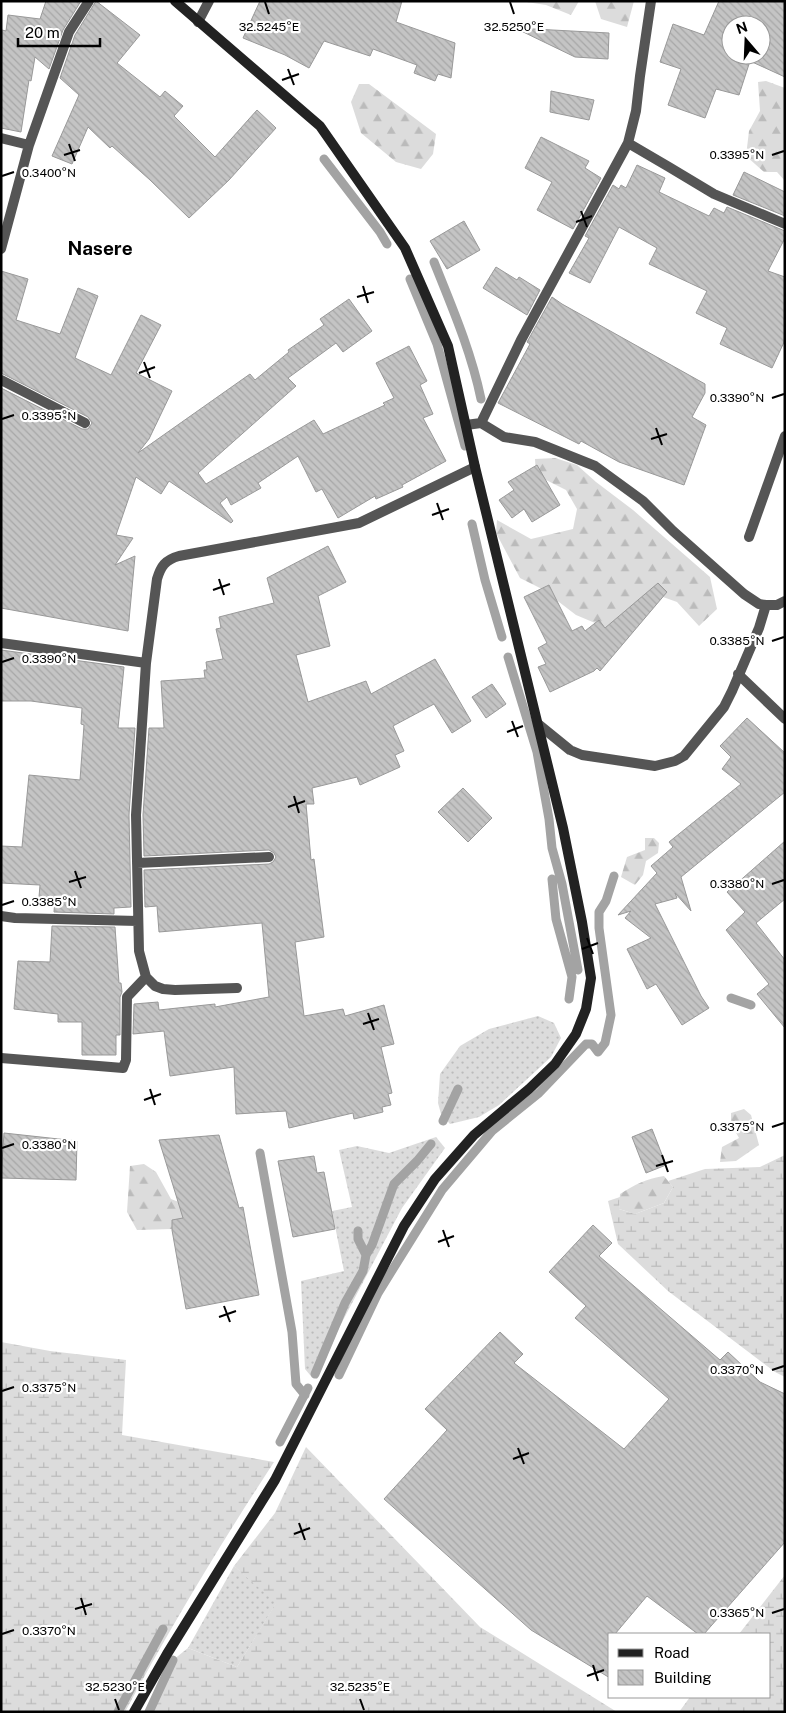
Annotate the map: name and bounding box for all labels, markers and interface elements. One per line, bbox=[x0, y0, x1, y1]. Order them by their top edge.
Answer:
scale bar bbox=[18, 15, 100, 47]
north arrow bbox=[721, 15, 771, 65]
text: N bbox=[734, 18, 750, 37]
text: 32.5245°E bbox=[239, 20, 299, 34]
text: 32.5250°E bbox=[484, 20, 544, 34]
text: 20 m bbox=[25, 24, 60, 41]
text: 0.3395°N bbox=[710, 148, 764, 162]
text: 0.3400°N bbox=[22, 166, 76, 180]
district label: Nasere bbox=[67, 237, 133, 259]
text: 0.3390°N bbox=[710, 391, 764, 405]
text: 0.3395°N bbox=[22, 409, 76, 423]
text: 0.3385°N bbox=[709, 634, 765, 648]
text: 0.3390°N bbox=[22, 652, 76, 666]
text: 0.3380°N bbox=[710, 877, 764, 891]
text: 0.3385°N bbox=[21, 895, 77, 909]
text: 0.3375°N bbox=[710, 1120, 764, 1134]
text: 0.3380°N bbox=[22, 1138, 76, 1152]
text: 0.3370°N bbox=[710, 1363, 764, 1377]
text: 0.3375°N bbox=[22, 1381, 76, 1395]
text: 0.3365°N bbox=[710, 1606, 764, 1620]
text: 0.3370°N bbox=[22, 1624, 76, 1638]
legend bbox=[608, 1633, 771, 1698]
text: Road bbox=[654, 1644, 690, 1661]
text: Building bbox=[654, 1669, 712, 1686]
text: 32.5230°E bbox=[85, 1680, 145, 1694]
text: 32.5235°E bbox=[330, 1680, 390, 1694]

